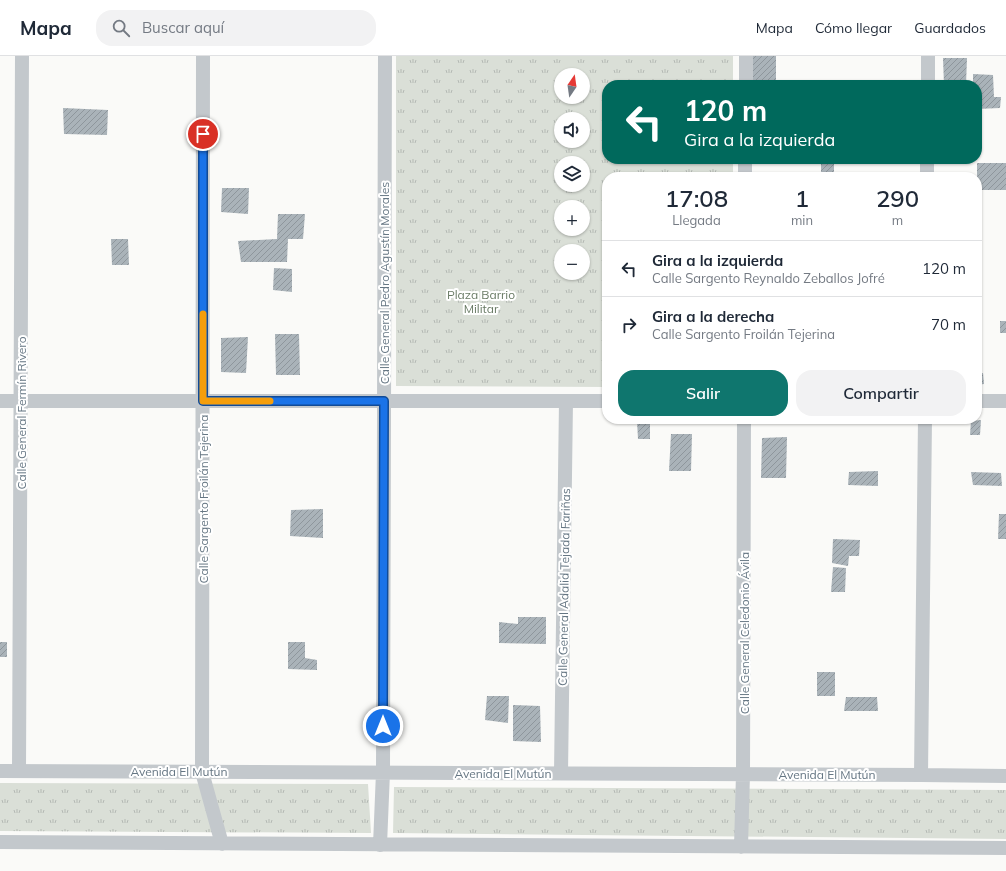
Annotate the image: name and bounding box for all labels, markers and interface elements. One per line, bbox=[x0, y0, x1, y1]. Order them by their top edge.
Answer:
search box bbox=[96, 10, 376, 46]
text: Mapa bbox=[20, 16, 72, 40]
icon: search bbox=[110, 17, 132, 39]
text: Buscar aquí bbox=[142, 18, 224, 37]
text: Mapa bbox=[756, 19, 793, 37]
text: Cómo llegar bbox=[815, 19, 892, 37]
text: Guardados bbox=[914, 19, 986, 37]
north arrow bbox=[554, 68, 590, 104]
map controls bbox=[554, 68, 590, 280]
text: 120 m bbox=[684, 93, 767, 128]
icon: left bbox=[618, 96, 670, 148]
button: sound bbox=[554, 112, 590, 148]
pin bbox=[186, 117, 220, 151]
icon: arrive bbox=[192, 123, 214, 145]
text: Gira a la izquierda bbox=[684, 128, 835, 151]
button: layers bbox=[554, 156, 590, 192]
street label: Calle General Pedro Agustín Morales bbox=[377, 182, 392, 384]
text: 17:08 bbox=[665, 183, 728, 213]
text: 1 bbox=[795, 183, 809, 213]
text: 290 bbox=[876, 183, 919, 213]
button: + bbox=[554, 200, 590, 236]
text: Llegada bbox=[672, 212, 721, 228]
text: min bbox=[791, 212, 813, 228]
text: m bbox=[892, 212, 903, 228]
button: − bbox=[554, 244, 590, 280]
text: Gira a la izquierda bbox=[652, 251, 783, 270]
icon: left bbox=[618, 258, 640, 280]
text: 120 m bbox=[922, 259, 966, 278]
text: Calle Sargento Reynaldo Zeballos Jofré bbox=[652, 270, 885, 286]
park label: Plaza Barrio Militar bbox=[447, 287, 515, 316]
text: Gira a la derecha bbox=[652, 307, 774, 326]
icon: right bbox=[618, 314, 640, 336]
text: 70 m bbox=[931, 315, 966, 334]
text: Calle Sargento Froilán Tejerina bbox=[652, 326, 835, 342]
street label: Calle General Fermín Rivero bbox=[14, 336, 29, 490]
button: Salir bbox=[618, 370, 788, 416]
button: Compartir bbox=[796, 370, 966, 416]
street label: Calle Sargento Froilán Tejerina bbox=[196, 415, 211, 583]
street label: Calle General Adalid Tejada Fariñas bbox=[555, 488, 573, 686]
street label: Calle General Celedonio Ávila bbox=[737, 552, 752, 714]
position arrow bbox=[362, 705, 404, 747]
street label: Avenida El Mutún bbox=[130, 764, 228, 779]
street label: Avenida El Mutún bbox=[454, 766, 552, 781]
street label: Avenida El Mutún bbox=[778, 767, 876, 782]

